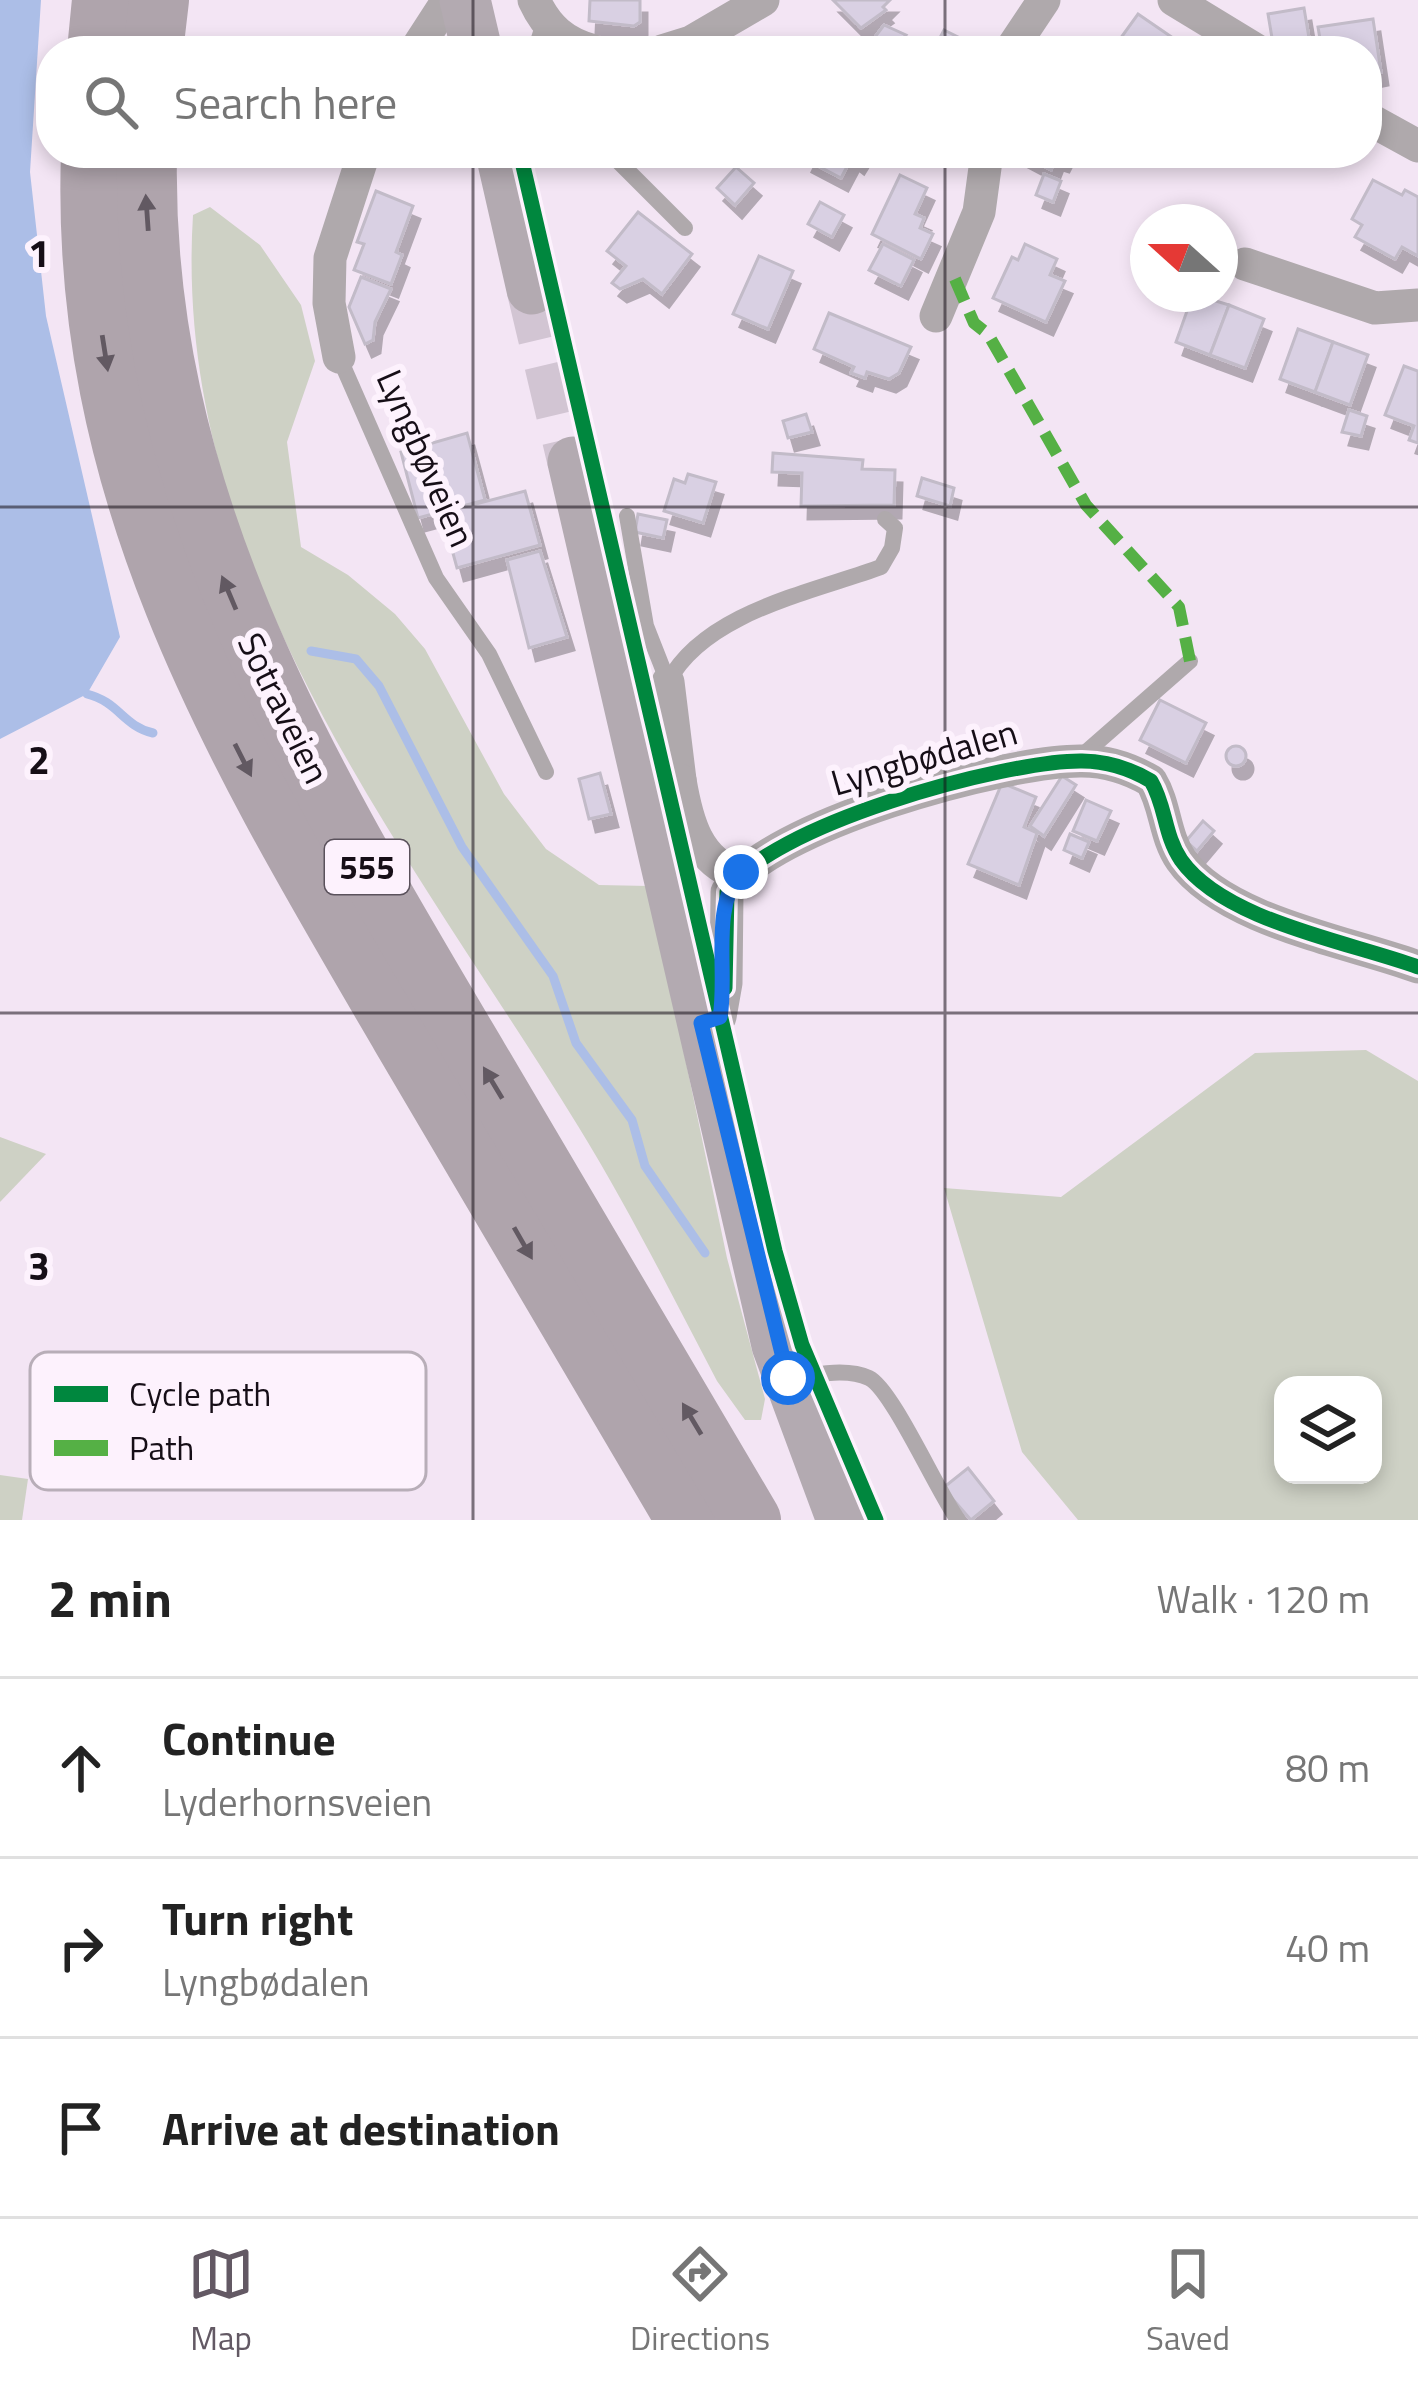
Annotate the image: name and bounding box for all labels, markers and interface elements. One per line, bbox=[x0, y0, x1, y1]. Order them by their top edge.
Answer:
search box bbox=[36, 36, 1382, 168]
text: Search here bbox=[174, 68, 397, 136]
icon: search bbox=[78, 69, 144, 135]
one-way arrow bbox=[138, 194, 157, 231]
north arrow bbox=[1130, 204, 1238, 312]
text: 1 bbox=[28, 223, 50, 282]
one-way arrow bbox=[96, 335, 115, 372]
street label: Lyngbøveien bbox=[363, 360, 490, 555]
one-way arrow bbox=[219, 574, 238, 610]
street label: Sotraveien bbox=[224, 623, 345, 793]
street label: Lyngbødalen bbox=[824, 704, 1024, 809]
text: 2 bbox=[28, 730, 50, 789]
one-way arrow bbox=[232, 743, 253, 777]
road number: 555 bbox=[325, 840, 409, 894]
route end bbox=[714, 845, 768, 899]
one-way arrow bbox=[484, 1067, 505, 1100]
one-way arrow bbox=[511, 1226, 532, 1260]
text: 3 bbox=[28, 1236, 50, 1295]
route start bbox=[761, 1351, 815, 1405]
legend bbox=[30, 1352, 426, 1490]
text: Cycle path bbox=[129, 1369, 271, 1419]
map controls bbox=[1274, 1376, 1382, 1484]
button: layers bbox=[1274, 1376, 1382, 1484]
one-way arrow bbox=[682, 1402, 703, 1436]
text: Path bbox=[129, 1423, 194, 1473]
text: 2 min bbox=[48, 1559, 172, 1637]
text: Walk · 120 m bbox=[1156, 1569, 1370, 1628]
text: Continue bbox=[162, 1704, 336, 1772]
icon: ahead bbox=[48, 1735, 114, 1801]
text: 80 m bbox=[1285, 1738, 1370, 1797]
text: Lyderhornsveien bbox=[162, 1772, 432, 1831]
text: Turn right bbox=[162, 1884, 353, 1952]
icon: right bbox=[48, 1915, 114, 1981]
text: 40 m bbox=[1285, 1918, 1370, 1977]
text: Lyngbødalen bbox=[162, 1952, 370, 2011]
text: Arrive at destination bbox=[162, 2094, 560, 2162]
icon: arrive bbox=[48, 2095, 114, 2161]
tab: Map bbox=[188, 2241, 254, 2363]
tab: Directions bbox=[630, 2241, 770, 2363]
tab: Saved bbox=[1146, 2241, 1230, 2363]

